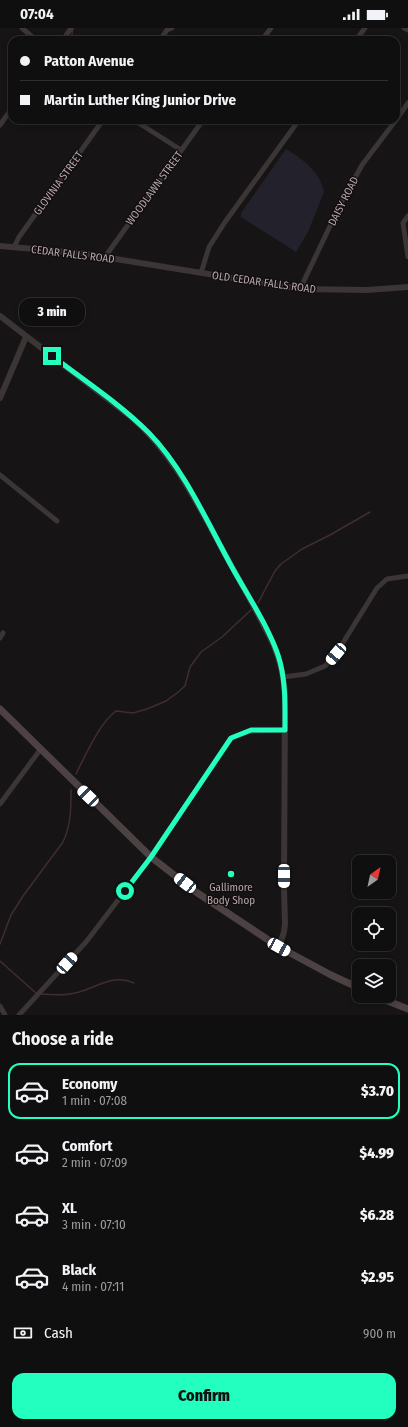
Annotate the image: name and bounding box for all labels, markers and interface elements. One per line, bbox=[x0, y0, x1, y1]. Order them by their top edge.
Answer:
text: 07:04 bbox=[20, 5, 54, 23]
text: Patton Avenue bbox=[44, 52, 134, 70]
text: Martin Luther King Junior Drive bbox=[44, 91, 236, 109]
street label: GLOVINIA STREET bbox=[31, 148, 86, 218]
street label: WOODLAWN STREET bbox=[123, 148, 186, 228]
street label: DAISY ROAD bbox=[326, 175, 361, 228]
street label: CEDAR FALLS ROAD bbox=[30, 243, 115, 266]
street label: OLD CEDAR FALLS ROAD bbox=[211, 269, 317, 296]
callout: 3 min bbox=[19, 298, 85, 326]
text: 3 min bbox=[38, 304, 66, 319]
route end bbox=[43, 347, 61, 365]
car bbox=[324, 641, 348, 667]
car bbox=[75, 783, 101, 809]
north arrow bbox=[352, 855, 396, 899]
map controls bbox=[352, 855, 396, 1003]
car bbox=[278, 864, 290, 888]
marker: Gallimore Body Shop bbox=[226, 869, 236, 879]
car bbox=[172, 871, 198, 895]
place label: Gallimore Body Shop bbox=[207, 881, 255, 907]
route start bbox=[116, 882, 134, 900]
button: locate bbox=[352, 907, 396, 951]
car bbox=[266, 936, 292, 958]
car bbox=[55, 950, 79, 976]
button: layers bbox=[352, 959, 396, 1003]
text: Choose a ride bbox=[12, 1028, 114, 1050]
icon: car bbox=[14, 1073, 50, 1109]
text: Economy bbox=[62, 1075, 117, 1093]
text: $3.70 bbox=[361, 1082, 394, 1100]
text: 1 min · 07:08 bbox=[62, 1093, 127, 1108]
icon: car bbox=[14, 1135, 50, 1171]
text: Comfort bbox=[62, 1137, 113, 1155]
text: $4.99 bbox=[360, 1144, 394, 1162]
text: 2 min · 07:09 bbox=[62, 1155, 127, 1170]
icon: car bbox=[14, 1197, 50, 1233]
text: XL bbox=[62, 1199, 77, 1217]
text: $6.28 bbox=[360, 1206, 394, 1224]
text: 3 min · 07:10 bbox=[62, 1217, 126, 1232]
icon: car bbox=[14, 1259, 50, 1295]
text: Black bbox=[62, 1261, 96, 1279]
text: $2.95 bbox=[361, 1268, 394, 1286]
text: 4 min · 07:11 bbox=[62, 1279, 124, 1294]
icon: cash bbox=[12, 1322, 34, 1344]
text: Cash bbox=[44, 1324, 73, 1342]
text: 900 m bbox=[363, 1326, 396, 1341]
button: Confirm bbox=[12, 1373, 396, 1419]

